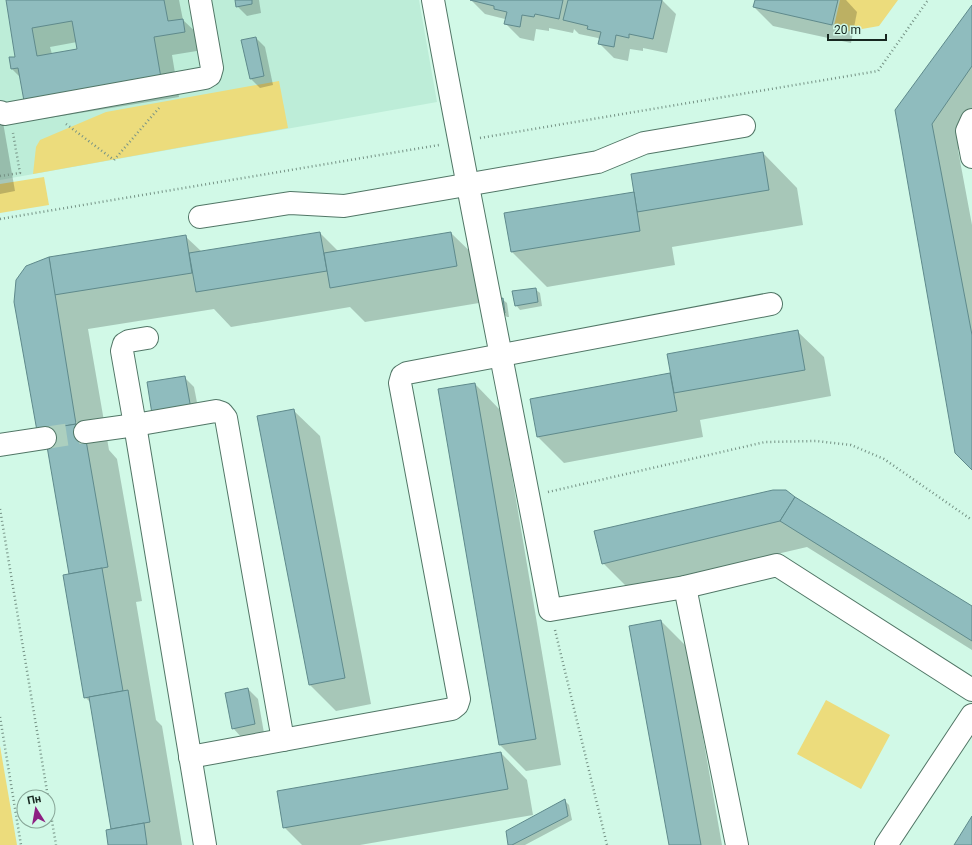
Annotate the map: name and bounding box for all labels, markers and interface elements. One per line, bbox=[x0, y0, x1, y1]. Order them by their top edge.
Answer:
scale bar bbox=[828, 16, 886, 42]
text: 20 m bbox=[834, 23, 861, 37]
north arrow bbox=[16, 789, 56, 829]
text: Пн bbox=[26, 792, 42, 807]

